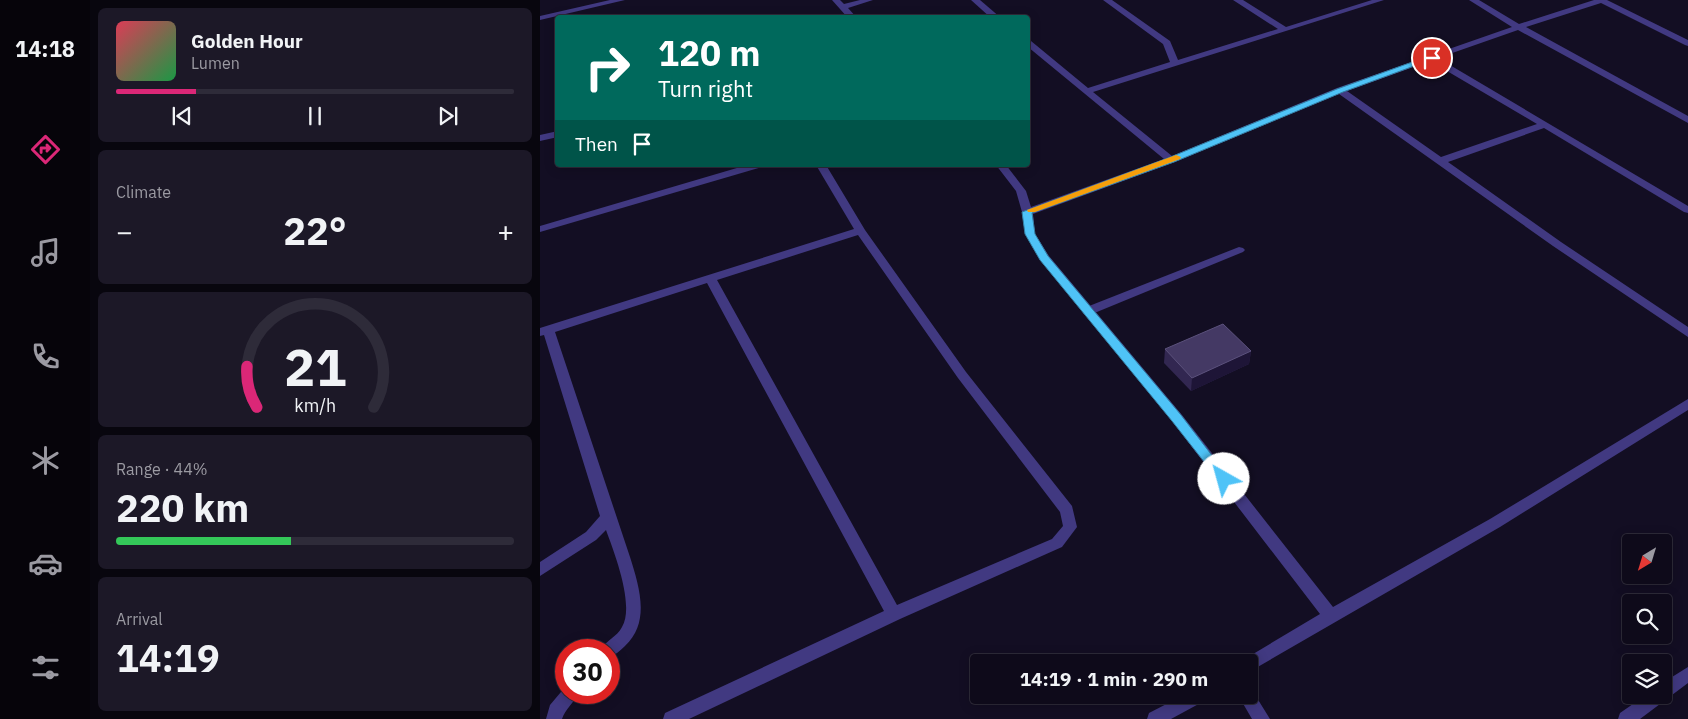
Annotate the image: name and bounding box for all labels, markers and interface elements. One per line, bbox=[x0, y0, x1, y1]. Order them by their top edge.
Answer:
text: Golden Hour bbox=[191, 29, 303, 53]
text: 120 m bbox=[658, 30, 761, 76]
text: 14:18 bbox=[15, 34, 75, 63]
icon: right bbox=[575, 35, 640, 100]
pin bbox=[1411, 37, 1453, 79]
icon: arrive bbox=[1418, 44, 1446, 72]
text: Lumen bbox=[191, 53, 240, 73]
text: Turn right bbox=[658, 74, 753, 103]
icon: previous bbox=[168, 102, 196, 130]
icon: pause bbox=[301, 102, 329, 130]
icon: next bbox=[434, 102, 462, 130]
icon: arrive bbox=[628, 130, 656, 158]
icon: directions bbox=[28, 132, 63, 167]
text: Then bbox=[575, 132, 618, 156]
text: Climate bbox=[116, 182, 171, 202]
text: 22° bbox=[283, 206, 347, 255]
text: − bbox=[116, 213, 133, 250]
text: + bbox=[497, 213, 514, 250]
icon: music bbox=[28, 235, 63, 270]
text: 21 bbox=[284, 333, 346, 400]
icon: phone bbox=[28, 339, 63, 374]
text: km/h bbox=[294, 394, 336, 417]
icon: climate bbox=[28, 443, 63, 478]
position arrow bbox=[1197, 452, 1249, 504]
text: Range · 44% bbox=[116, 459, 208, 479]
text: 220 km bbox=[116, 483, 249, 532]
north arrow bbox=[1622, 534, 1672, 584]
map controls bbox=[1622, 534, 1672, 704]
icon: car bbox=[28, 546, 63, 581]
button: search bbox=[1622, 594, 1672, 644]
text: Arrival bbox=[116, 609, 163, 629]
text: 14:19 bbox=[116, 633, 220, 682]
speed limit sign: 30 bbox=[555, 639, 620, 704]
icon: filters bbox=[28, 650, 63, 685]
button: layers bbox=[1622, 654, 1672, 704]
text: 14:19 · 1 min · 290 m bbox=[1020, 667, 1208, 691]

